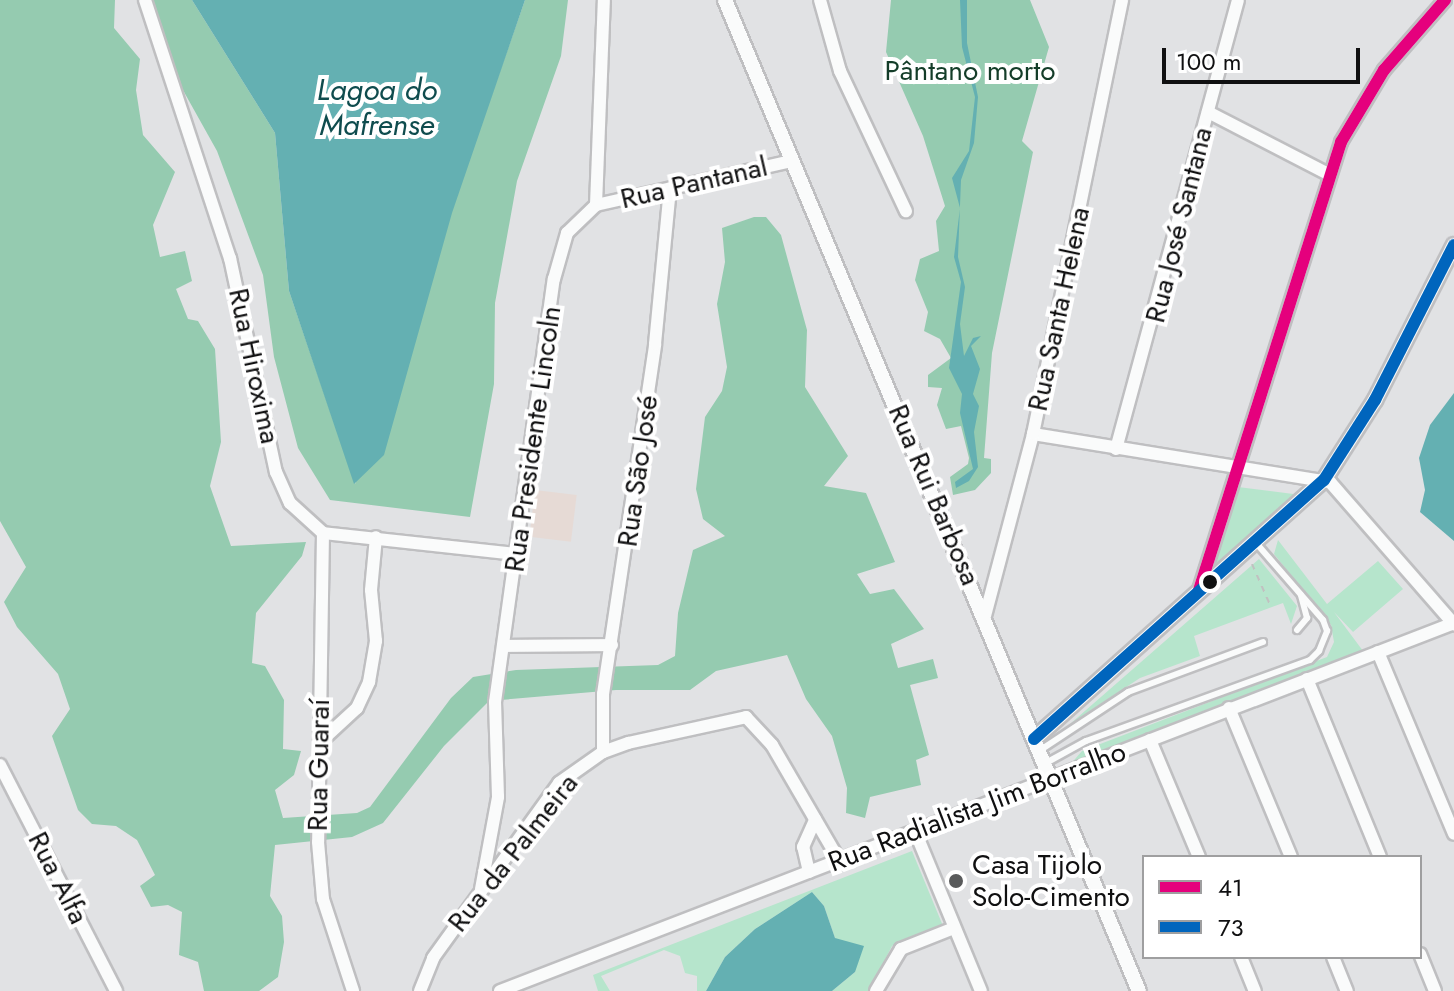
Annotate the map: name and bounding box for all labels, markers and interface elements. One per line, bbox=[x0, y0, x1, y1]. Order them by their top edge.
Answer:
scale bar bbox=[1166, 32, 1364, 82]
text: 100 m bbox=[1176, 44, 1242, 79]
park label: Pântano morto bbox=[885, 54, 1055, 88]
water label: Lagoa do Mafrense bbox=[317, 72, 437, 142]
street label: Rua José Santana bbox=[1138, 124, 1220, 326]
street label: Rua Pantanal bbox=[617, 150, 771, 216]
street label: Rua Santa Helena bbox=[1021, 204, 1097, 414]
street label: Rua Hiroxima bbox=[221, 285, 287, 447]
street label: Rua Presidente Lincoln bbox=[498, 304, 568, 574]
street label: Rua São José bbox=[611, 393, 665, 549]
street label: Rua Rui Barbosa bbox=[881, 400, 987, 590]
unlabelled marker bbox=[1202, 574, 1218, 590]
street label: Rua Guaraí bbox=[301, 698, 337, 832]
street label: Rua Radialista Jim Borralho bbox=[823, 735, 1131, 879]
street label: Rua da Palmeira bbox=[441, 767, 585, 939]
street label: Rua Alfa bbox=[21, 826, 95, 930]
place label: Casa Tijolo Solo-Cimento bbox=[972, 848, 1130, 914]
legend bbox=[1142, 855, 1422, 959]
text: 41 bbox=[1218, 870, 1243, 905]
marker: Casa Tijolo Solo-Cimento bbox=[947, 872, 965, 890]
text: 73 bbox=[1218, 910, 1244, 945]

